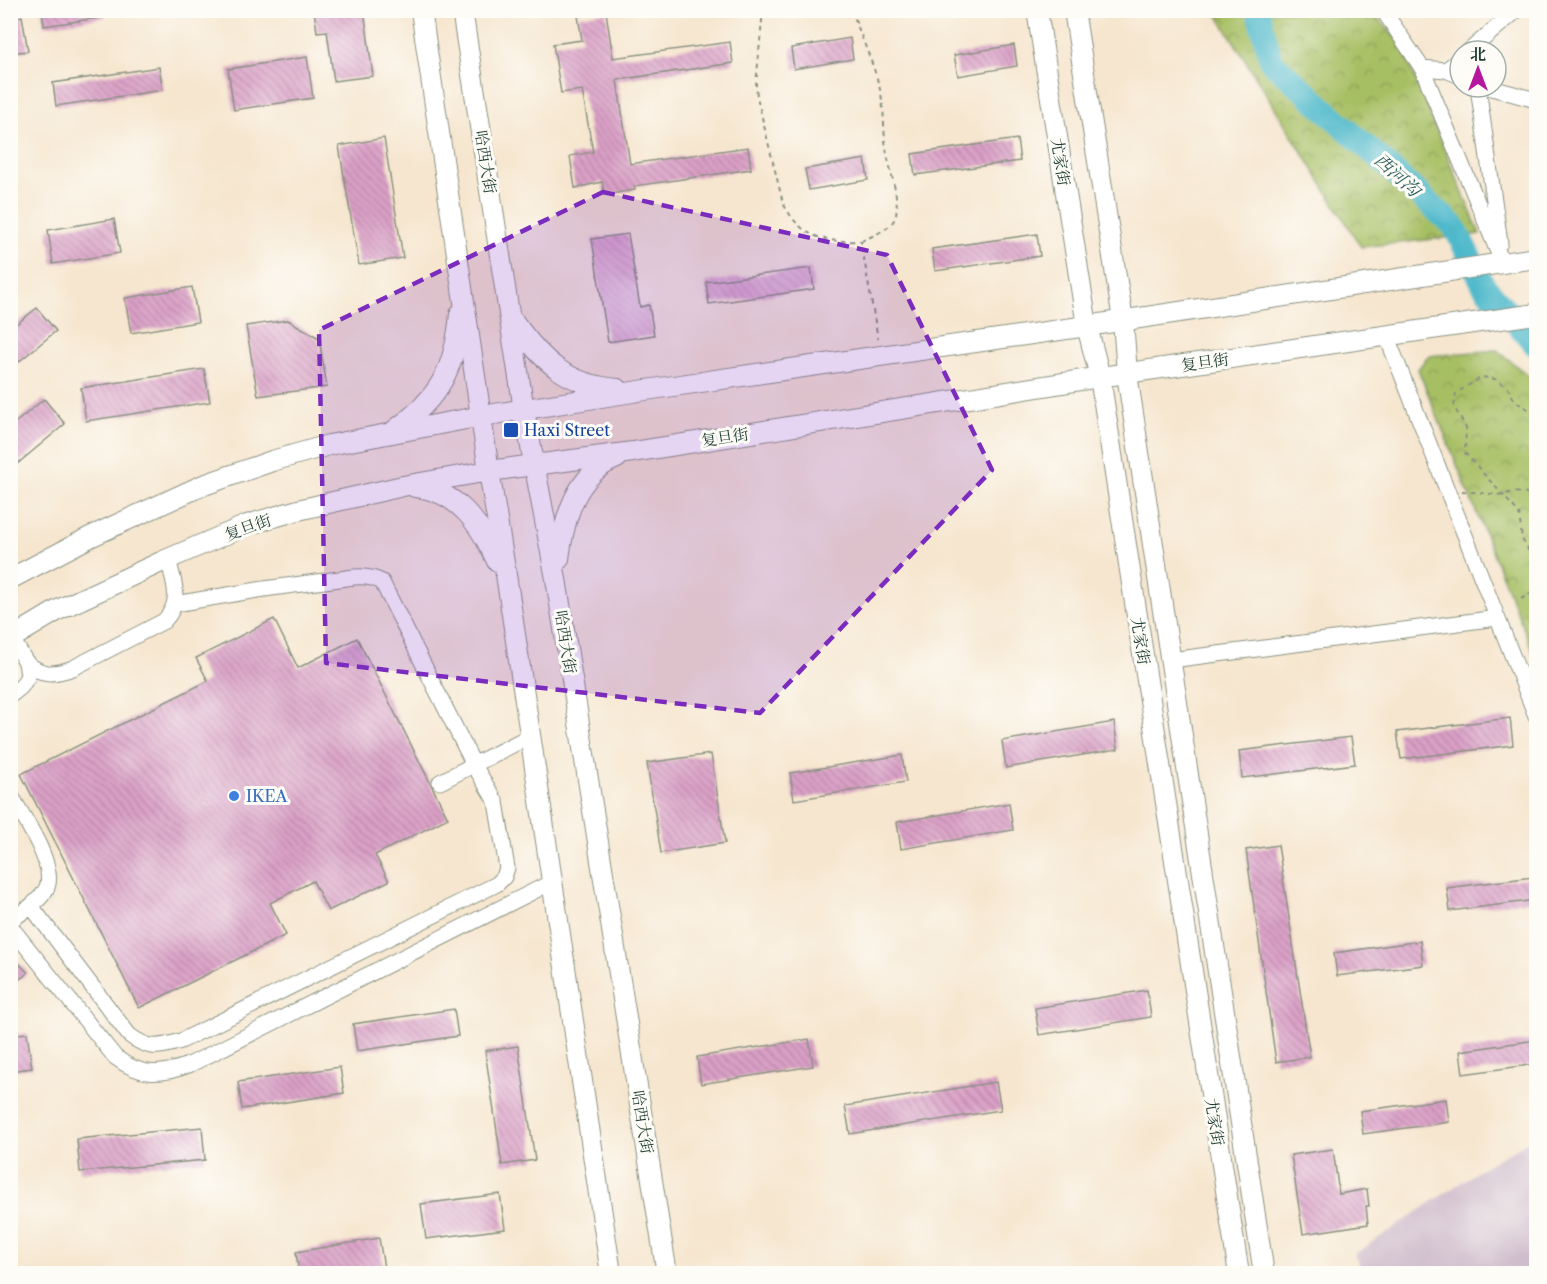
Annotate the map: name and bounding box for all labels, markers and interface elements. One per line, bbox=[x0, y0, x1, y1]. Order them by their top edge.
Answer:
north arrow bbox=[1448, 39, 1508, 99]
text: 北 bbox=[1470, 44, 1486, 64]
street label: 哈西大街 bbox=[471, 129, 501, 195]
street label: 尤家街 bbox=[1047, 137, 1075, 187]
water label: 西河沟 bbox=[1370, 149, 1427, 203]
street label: 复旦街 bbox=[1180, 349, 1230, 375]
place label: Haxi Street bbox=[524, 420, 610, 440]
marker: Haxi Street bbox=[502, 421, 520, 439]
street label: 复旦街 bbox=[700, 423, 750, 451]
street label: 复旦街 bbox=[222, 509, 274, 545]
street label: 哈西大街 bbox=[551, 609, 581, 675]
street label: 尤家街 bbox=[1127, 616, 1155, 666]
place label: IKEA bbox=[246, 786, 289, 806]
marker: IKEA bbox=[227, 789, 241, 803]
street label: 哈西大街 bbox=[628, 1089, 658, 1155]
street label: 尤家街 bbox=[1201, 1097, 1229, 1147]

